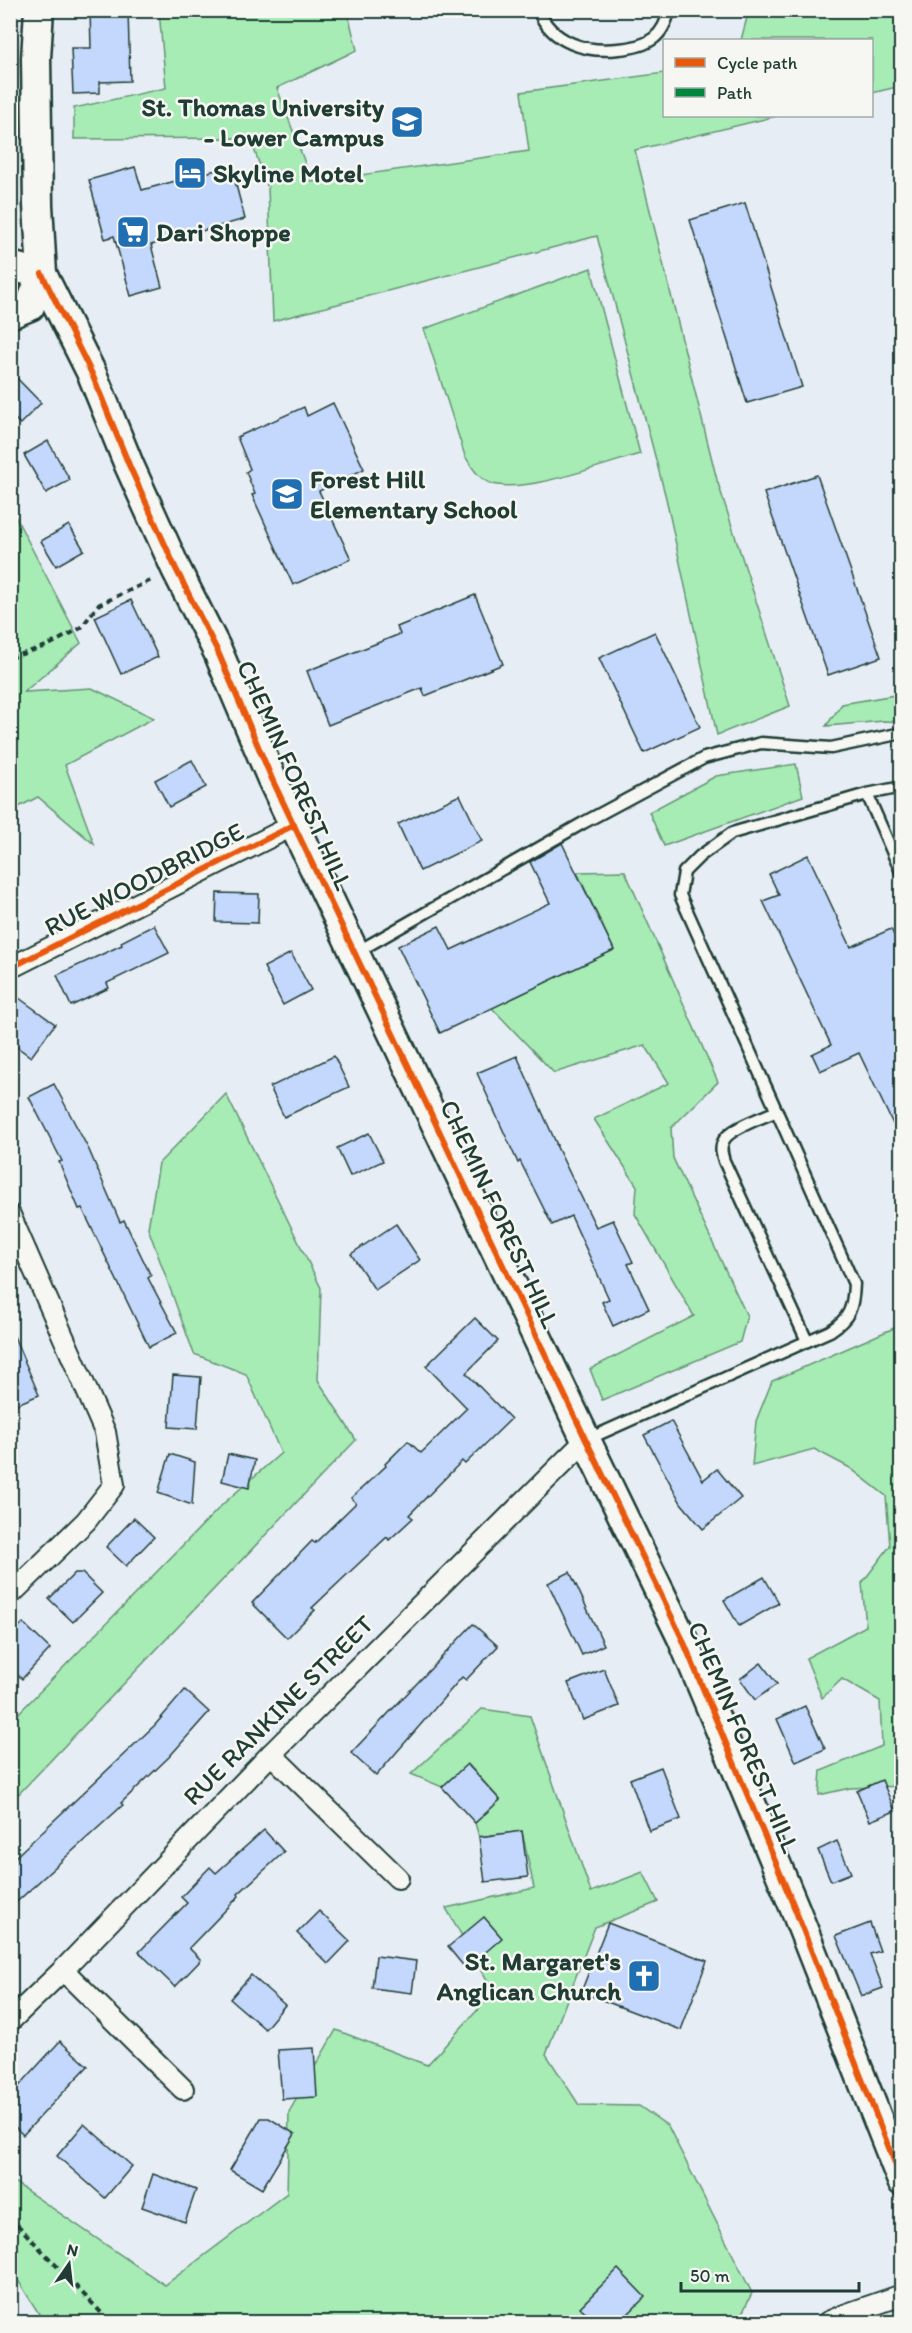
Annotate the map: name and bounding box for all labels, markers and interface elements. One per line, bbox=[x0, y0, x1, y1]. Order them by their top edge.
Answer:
legend bbox=[663, 39, 873, 117]
text: Cycle path bbox=[717, 52, 798, 74]
text: Path bbox=[717, 82, 752, 104]
place label: St. Thomas University - Lower Campus bbox=[141, 91, 385, 153]
school or university icon: St. Thomas University - Lower Campus bbox=[389, 104, 425, 140]
hotel icon: Skyline Motel bbox=[172, 155, 208, 191]
place label: Skyline Motel bbox=[213, 157, 364, 189]
supermarket icon: Dari Shoppe bbox=[115, 214, 151, 250]
place label: Dari Shoppe bbox=[156, 216, 291, 248]
place label: Forest Hill Elementary School bbox=[310, 463, 518, 525]
school or university icon: Forest Hill Elementary School bbox=[269, 476, 305, 512]
street label: CHEMIN FOREST HILL bbox=[230, 655, 360, 895]
street label: RUE WOODBRIDGE bbox=[39, 815, 249, 943]
street label: CHEMIN FOREST HILL bbox=[433, 1095, 567, 1333]
street label: RUE RANKINE STREET bbox=[176, 1608, 380, 1812]
street label: CHEMIN FOREST HILL bbox=[681, 1617, 807, 1857]
place label: St. Margaret's Anglican Church bbox=[436, 1945, 621, 2007]
church icon: St. Margaret's Anglican Church bbox=[626, 1958, 662, 1994]
north arrow bbox=[39, 2234, 99, 2294]
text: N bbox=[65, 2239, 80, 2260]
scale bar bbox=[681, 2255, 860, 2293]
text: 50 m bbox=[690, 2265, 730, 2287]

